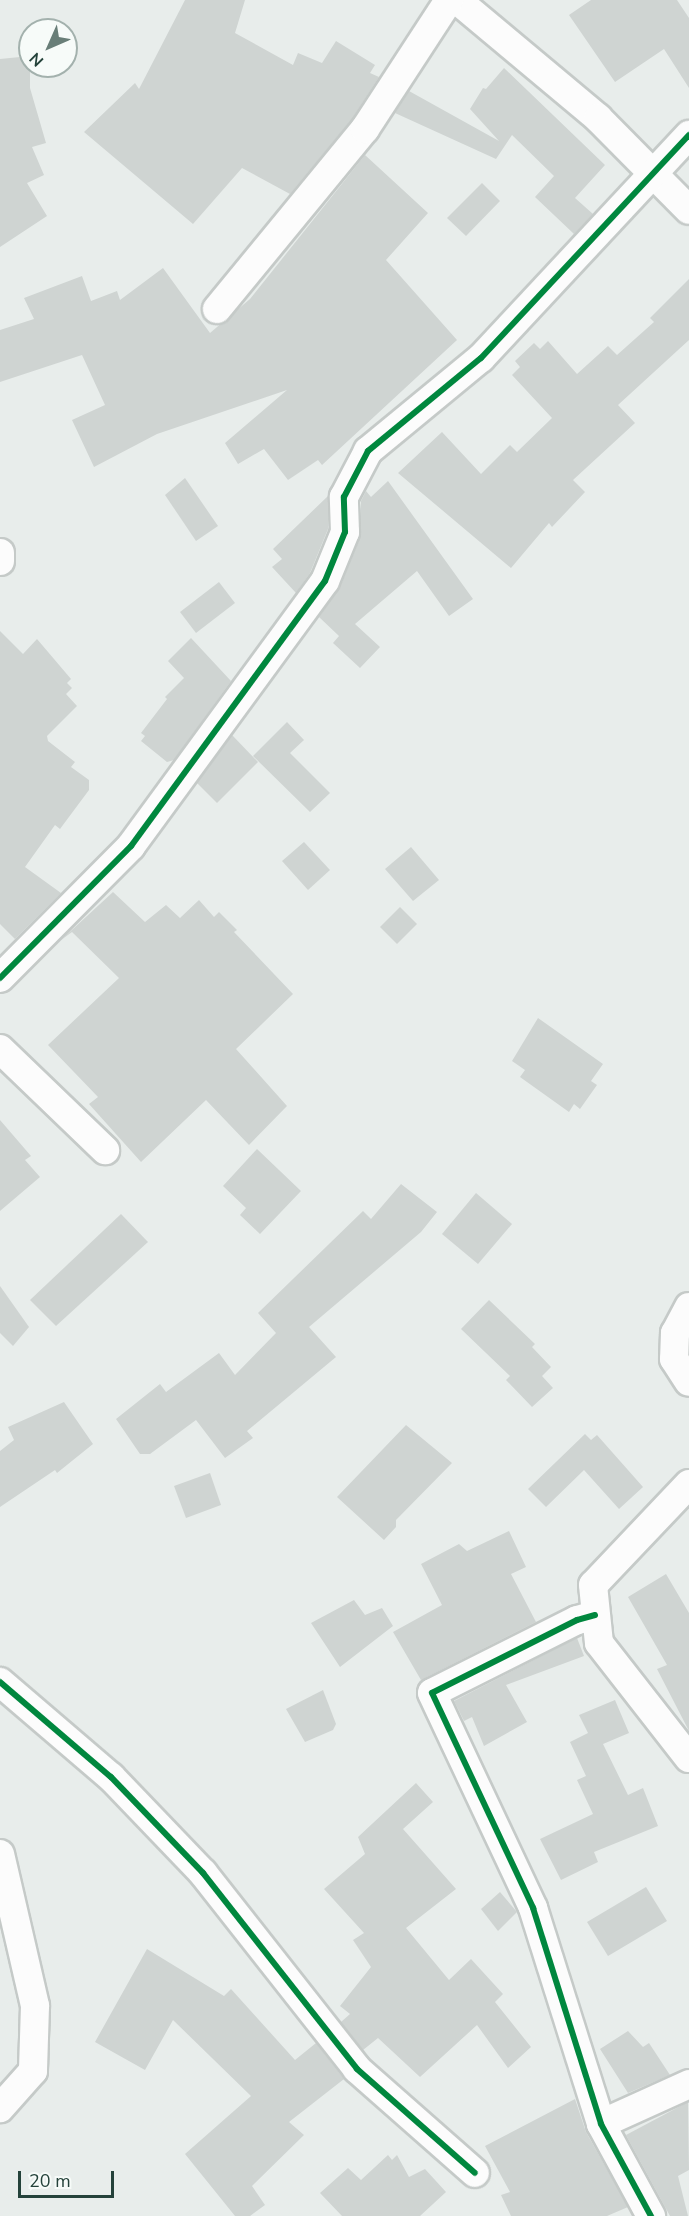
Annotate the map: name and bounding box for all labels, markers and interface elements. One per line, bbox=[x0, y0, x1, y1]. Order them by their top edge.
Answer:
north arrow bbox=[18, 18, 78, 78]
text: N bbox=[25, 47, 49, 71]
scale bar bbox=[21, 2159, 117, 2197]
text: 20 m bbox=[29, 2169, 71, 2193]

